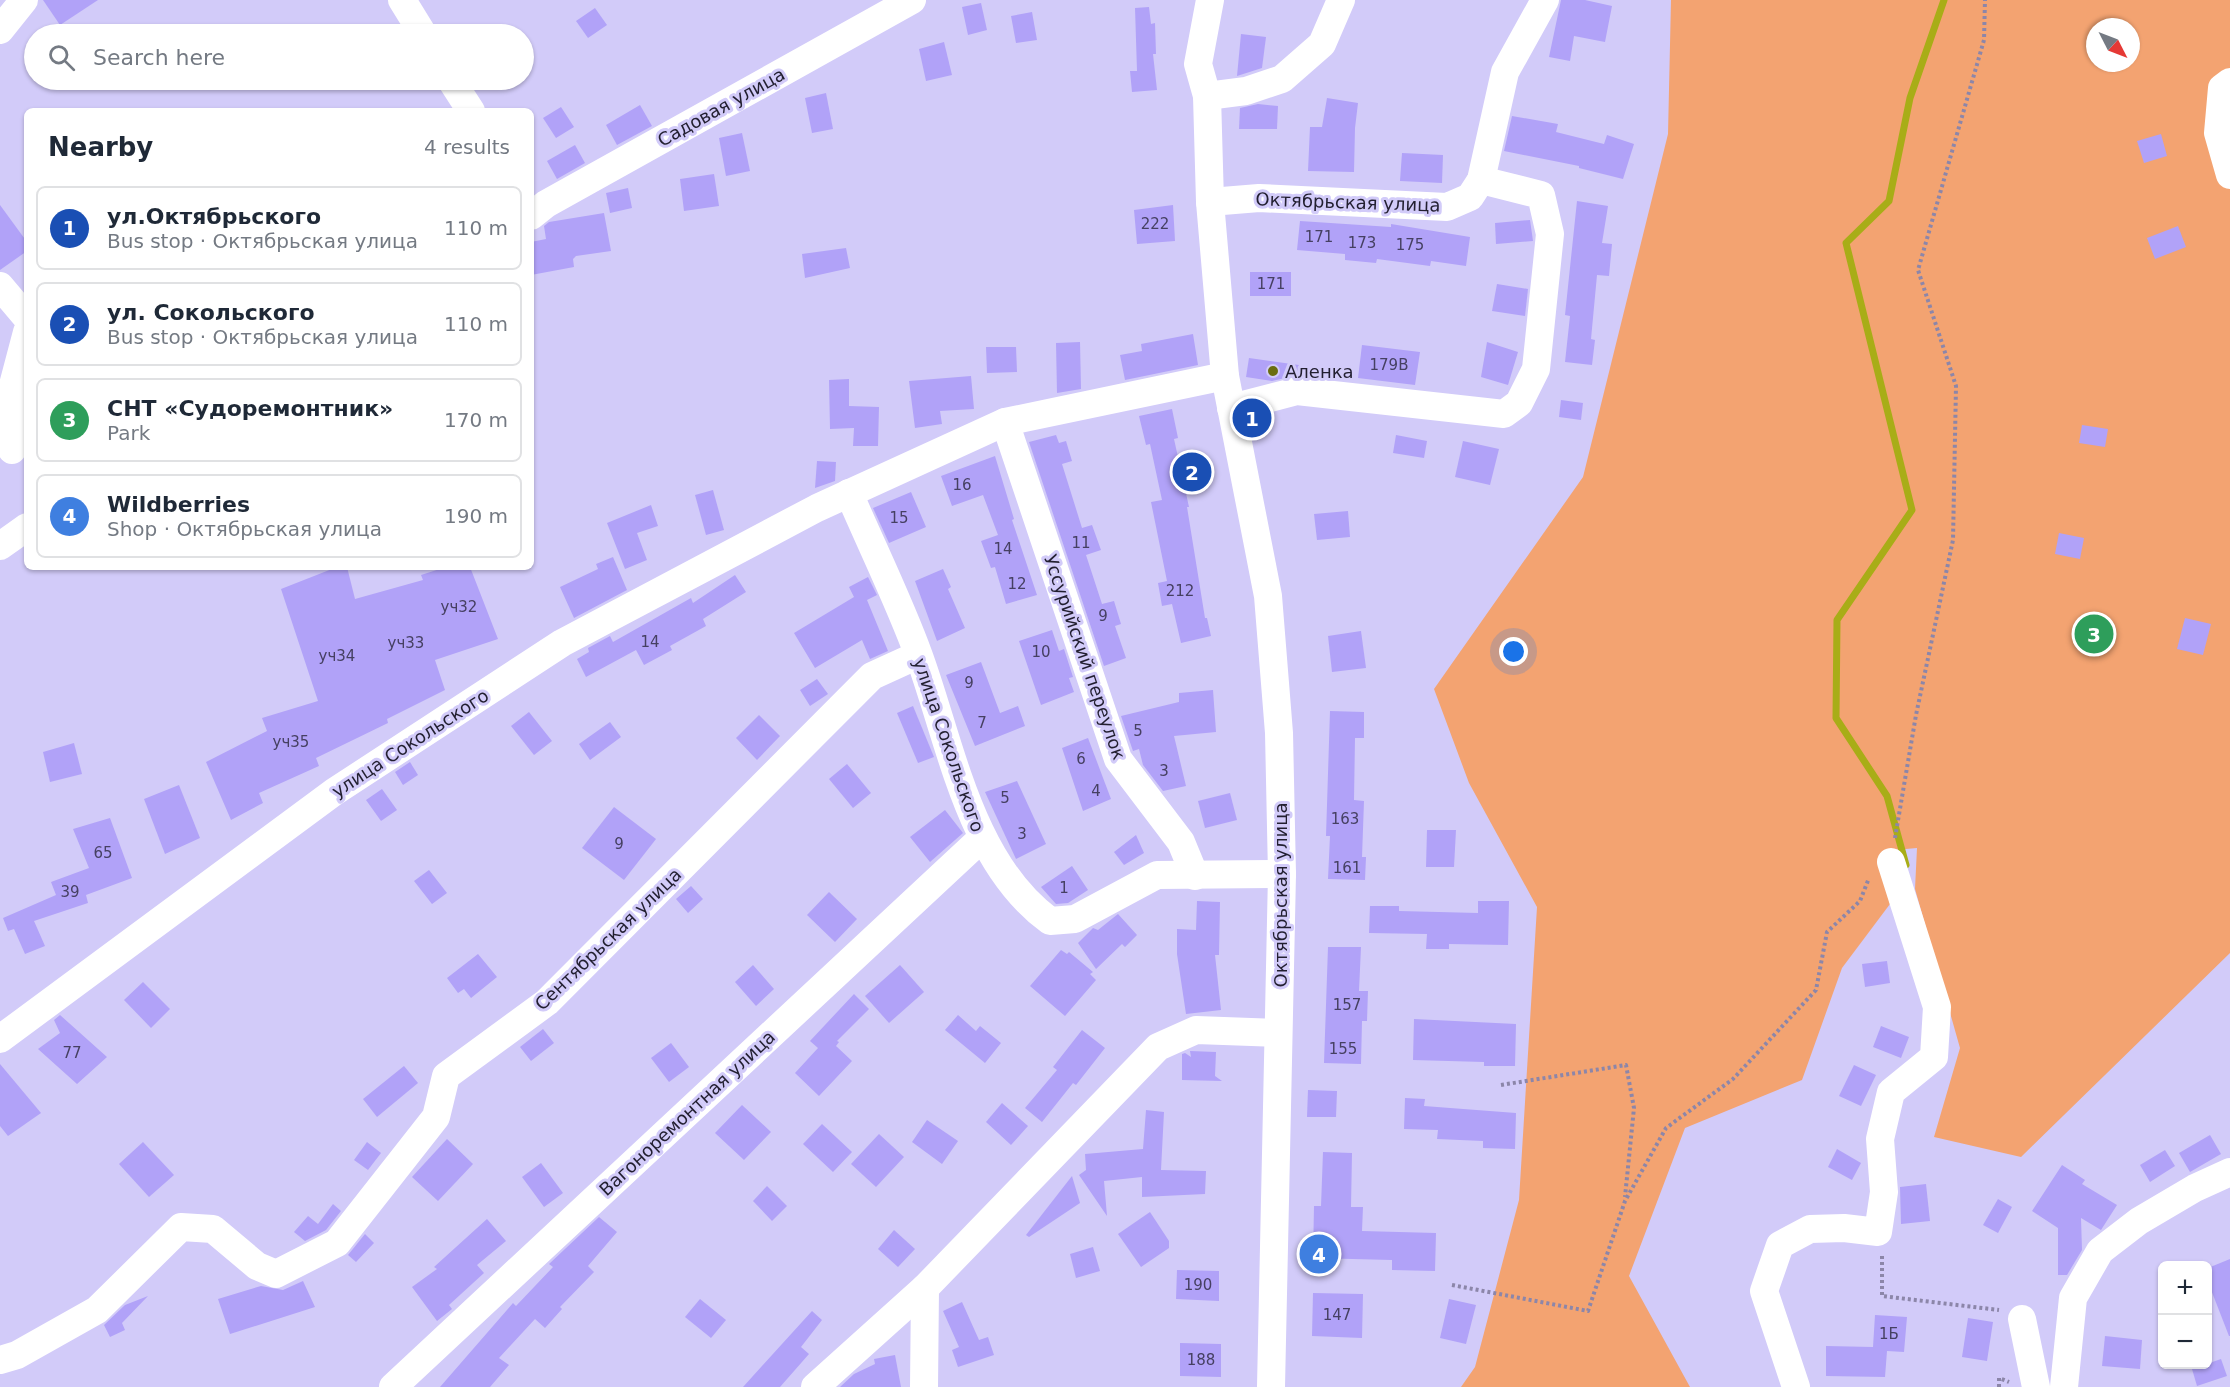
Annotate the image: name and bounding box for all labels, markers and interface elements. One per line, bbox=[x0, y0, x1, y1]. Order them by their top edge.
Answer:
north arrow bbox=[2086, 18, 2140, 72]
search box bbox=[24, 24, 534, 90]
icon: search bbox=[45, 41, 78, 74]
text: Search here bbox=[93, 45, 225, 70]
street label: Садовая улица bbox=[654, 63, 788, 151]
text: Nearby bbox=[48, 132, 153, 162]
text: 4 results bbox=[424, 135, 510, 159]
street label: Октябрьская улица bbox=[1255, 188, 1441, 216]
text: ул.Октябрьского bbox=[107, 204, 321, 229]
house number: 222 bbox=[1141, 215, 1169, 233]
text: 1 bbox=[63, 216, 76, 240]
text: 110 m bbox=[444, 216, 508, 240]
house number: 171 bbox=[1305, 228, 1333, 246]
text: Bus stop · Октябрьская улица bbox=[107, 229, 418, 253]
house number: 173 bbox=[1348, 234, 1376, 252]
house number: 175 bbox=[1396, 236, 1424, 254]
house number: 171 bbox=[1257, 275, 1285, 293]
text: ул. Сокольского bbox=[107, 300, 315, 325]
text: 2 bbox=[63, 312, 76, 336]
text: 110 m bbox=[444, 312, 508, 336]
text: Bus stop · Октябрьская улица bbox=[107, 325, 418, 349]
house number: 179В bbox=[1370, 356, 1408, 374]
place label: Аленка bbox=[1285, 361, 1354, 382]
marker: Аленка bbox=[1266, 364, 1280, 378]
text: СНТ «Судоремонтник» bbox=[107, 396, 393, 421]
pin: 1 bbox=[1232, 396, 1272, 440]
text: 3 bbox=[63, 408, 76, 432]
text: 170 m bbox=[444, 408, 508, 432]
text: Park bbox=[107, 421, 150, 445]
pin: 2 bbox=[1172, 450, 1212, 494]
house number: 16 bbox=[952, 476, 972, 494]
text: Wildberries bbox=[107, 492, 250, 517]
text: 4 bbox=[63, 504, 76, 528]
text: 190 m bbox=[444, 504, 508, 528]
house number: 15 bbox=[889, 509, 909, 527]
text: Shop · Октябрьская улица bbox=[107, 517, 382, 541]
house number: 11 bbox=[1071, 534, 1091, 552]
house number: 14 bbox=[993, 540, 1013, 558]
street label: Уссурийский переулок bbox=[1040, 552, 1130, 762]
house number: 12 bbox=[1007, 575, 1027, 593]
house number: 212 bbox=[1166, 582, 1194, 600]
house number: уч32 bbox=[441, 598, 477, 616]
house number: 9 bbox=[1098, 607, 1108, 625]
pin: 3 bbox=[2074, 612, 2114, 656]
house number: 14 bbox=[640, 633, 660, 651]
house number: уч33 bbox=[388, 634, 424, 652]
your location bbox=[1499, 637, 1528, 666]
house number: 10 bbox=[1031, 643, 1051, 661]
house number: уч34 bbox=[319, 647, 355, 665]
street label: улица Сокольского bbox=[909, 655, 989, 835]
house number: 9 bbox=[964, 674, 974, 692]
street label: улица Сокольского bbox=[328, 684, 492, 802]
house number: 7 bbox=[977, 714, 987, 732]
house number: 5 bbox=[1133, 722, 1143, 740]
house number: уч35 bbox=[273, 733, 309, 751]
house number: 6 bbox=[1076, 750, 1086, 768]
house number: 3 bbox=[1159, 762, 1169, 780]
house number: 4 bbox=[1091, 782, 1101, 800]
house number: 5 bbox=[1000, 789, 1010, 807]
street label: Октябрьская улица bbox=[1270, 803, 1291, 987]
house number: 163 bbox=[1331, 810, 1359, 828]
house number: 3 bbox=[1017, 825, 1027, 843]
house number: 9 bbox=[614, 835, 624, 853]
house number: 65 bbox=[93, 844, 113, 862]
house number: 161 bbox=[1333, 859, 1361, 877]
street label: Сентябрьская улица bbox=[530, 864, 686, 1014]
house number: 1 bbox=[1059, 879, 1069, 897]
house number: 39 bbox=[60, 883, 80, 901]
house number: 157 bbox=[1333, 996, 1361, 1014]
street label: Вагоноремонтная улица bbox=[595, 1026, 779, 1200]
house number: 155 bbox=[1329, 1040, 1357, 1058]
house number: 77 bbox=[62, 1044, 82, 1062]
pin: 4 bbox=[1300, 1232, 1338, 1276]
map controls bbox=[2158, 1261, 2212, 1369]
button: + bbox=[2158, 1261, 2212, 1315]
house number: 190 bbox=[1184, 1276, 1212, 1294]
house number: 147 bbox=[1323, 1306, 1351, 1324]
button: − bbox=[2158, 1315, 2212, 1369]
house number: 1Б bbox=[1879, 1325, 1899, 1343]
house number: 188 bbox=[1187, 1351, 1215, 1369]

